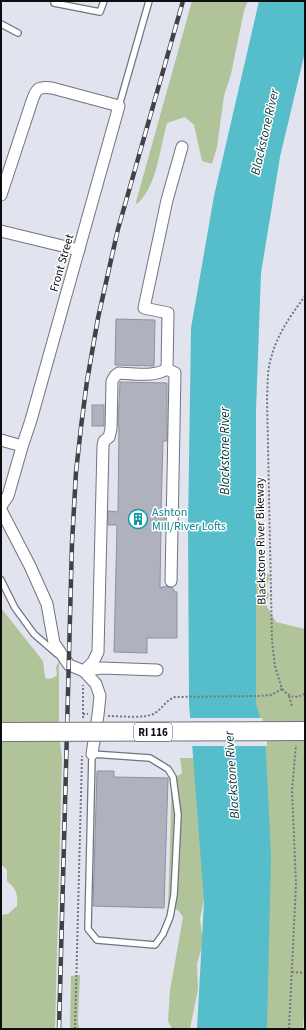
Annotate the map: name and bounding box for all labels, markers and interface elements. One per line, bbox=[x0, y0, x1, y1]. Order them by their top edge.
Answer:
water label: Blackstone River bbox=[246, 87, 284, 177]
street label: Front Street bbox=[46, 232, 78, 294]
water label: Blackstone River bbox=[216, 407, 234, 495]
street label: Blackstone River Bikeway bbox=[251, 477, 271, 605]
place label: Ashton Mill/River Lofts bbox=[152, 504, 226, 535]
building icon: Ashton Mill/River Lofts bbox=[127, 508, 149, 530]
road number: RI 116 bbox=[134, 723, 172, 741]
water label: Blackstone River bbox=[220, 730, 244, 819]

